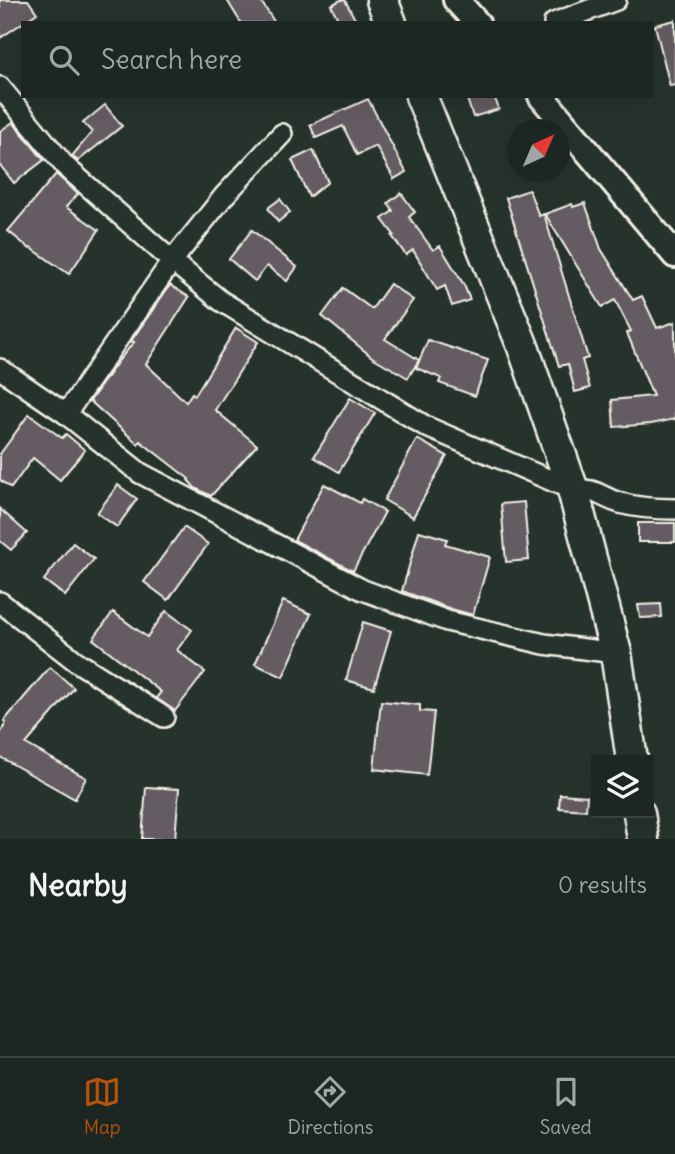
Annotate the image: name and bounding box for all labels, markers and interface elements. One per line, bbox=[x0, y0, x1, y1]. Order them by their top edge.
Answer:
search box bbox=[21, 21, 654, 98]
icon: search bbox=[45, 41, 83, 79]
text: Search here bbox=[101, 43, 242, 76]
north arrow bbox=[507, 119, 570, 182]
map controls bbox=[591, 755, 654, 818]
button: layers bbox=[591, 755, 654, 818]
text: Nearby bbox=[28, 866, 128, 904]
text: 0 results bbox=[558, 870, 647, 899]
tab: Map bbox=[83, 1073, 121, 1139]
tab: Directions bbox=[288, 1073, 373, 1139]
tab: Saved bbox=[540, 1073, 592, 1139]

